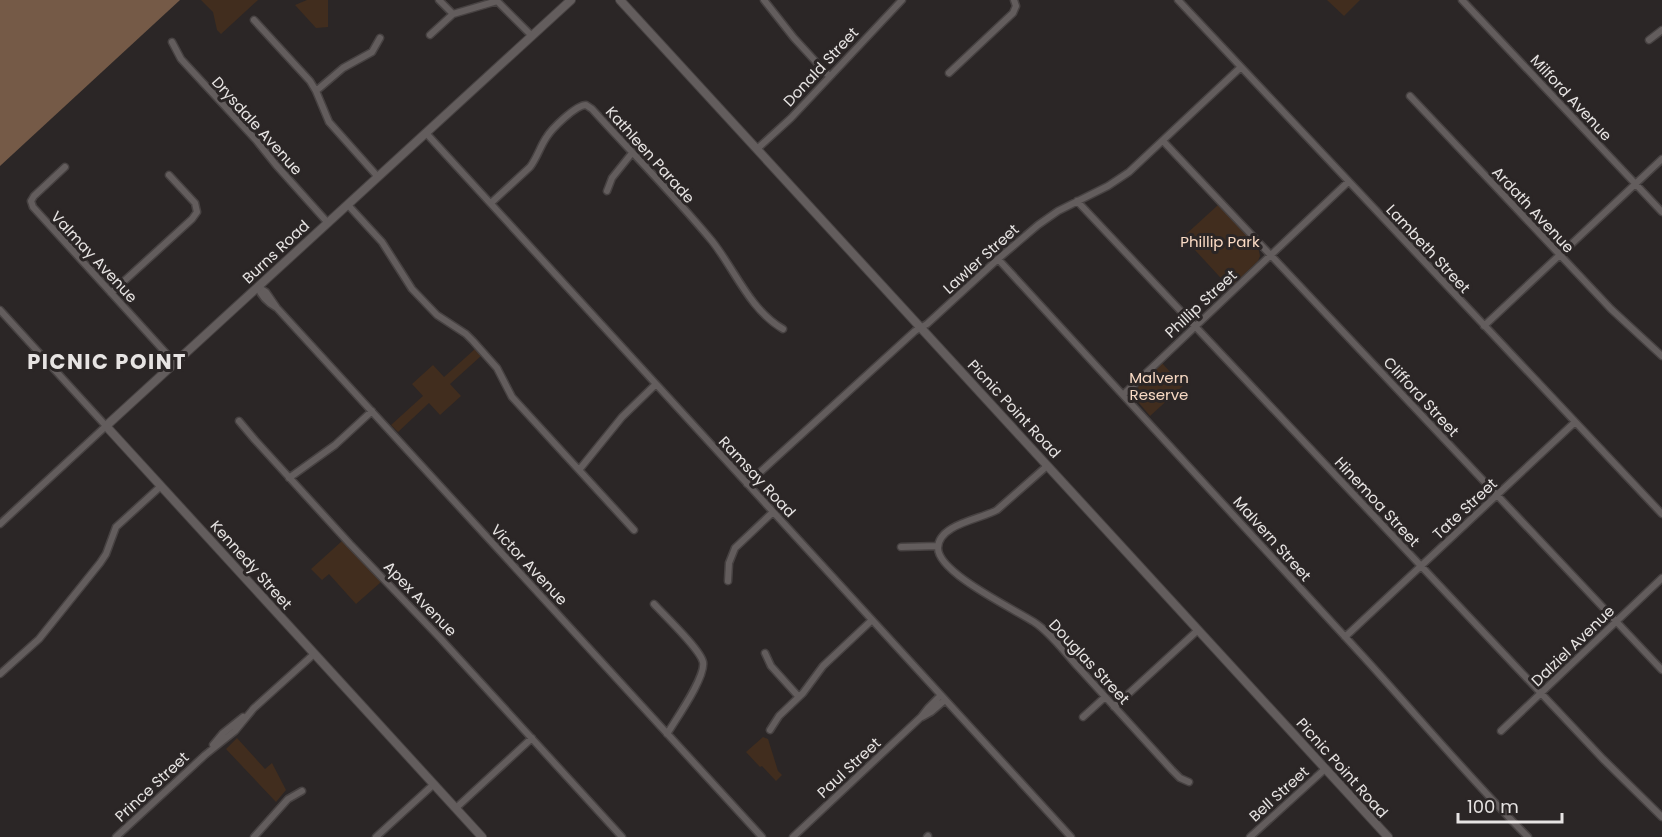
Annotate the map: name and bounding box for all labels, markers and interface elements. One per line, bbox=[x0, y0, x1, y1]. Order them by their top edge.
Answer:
street label: Donald Street bbox=[778, 22, 863, 111]
street label: Milford Avenue bbox=[1526, 50, 1617, 145]
street label: Drysdale Avenue bbox=[207, 72, 307, 180]
street label: Kathleen Parade bbox=[601, 102, 700, 208]
street label: Ardath Avenue bbox=[1488, 162, 1579, 258]
street label: Lambeth Street bbox=[1382, 200, 1475, 298]
street label: Valmay Avenue bbox=[46, 206, 142, 307]
street label: Burns Road bbox=[237, 215, 314, 288]
street label: Lawler Street bbox=[938, 219, 1023, 298]
park label: Phillip Park bbox=[1180, 231, 1260, 252]
street label: Phillip Street bbox=[1160, 265, 1241, 342]
district label: PICNIC POINT bbox=[27, 347, 187, 376]
street label: Clifford Street bbox=[1379, 352, 1464, 441]
street label: Picnic Point Road bbox=[963, 355, 1066, 463]
park label: Malvern Reserve bbox=[1129, 367, 1189, 405]
street label: Ramsay Road bbox=[714, 431, 801, 522]
street label: Hinemoa Street bbox=[1330, 452, 1425, 551]
street label: Tate Street bbox=[1428, 473, 1501, 544]
street label: Malvern Street bbox=[1229, 492, 1316, 586]
street label: Kennedy Street bbox=[206, 516, 297, 614]
street label: Victor Avenue bbox=[486, 519, 572, 610]
street label: Apex Avenue bbox=[379, 556, 462, 641]
street label: Dalziel Avenue bbox=[1526, 600, 1619, 691]
street label: Douglas Street bbox=[1044, 614, 1134, 709]
street label: Picnic Point Road bbox=[1292, 713, 1393, 822]
street label: Paul Street bbox=[812, 733, 885, 803]
street label: Prince Street bbox=[110, 747, 193, 826]
street label: Bell Street bbox=[1244, 761, 1313, 826]
scale bar bbox=[1458, 786, 1562, 824]
text: 100 m bbox=[1467, 794, 1519, 819]

